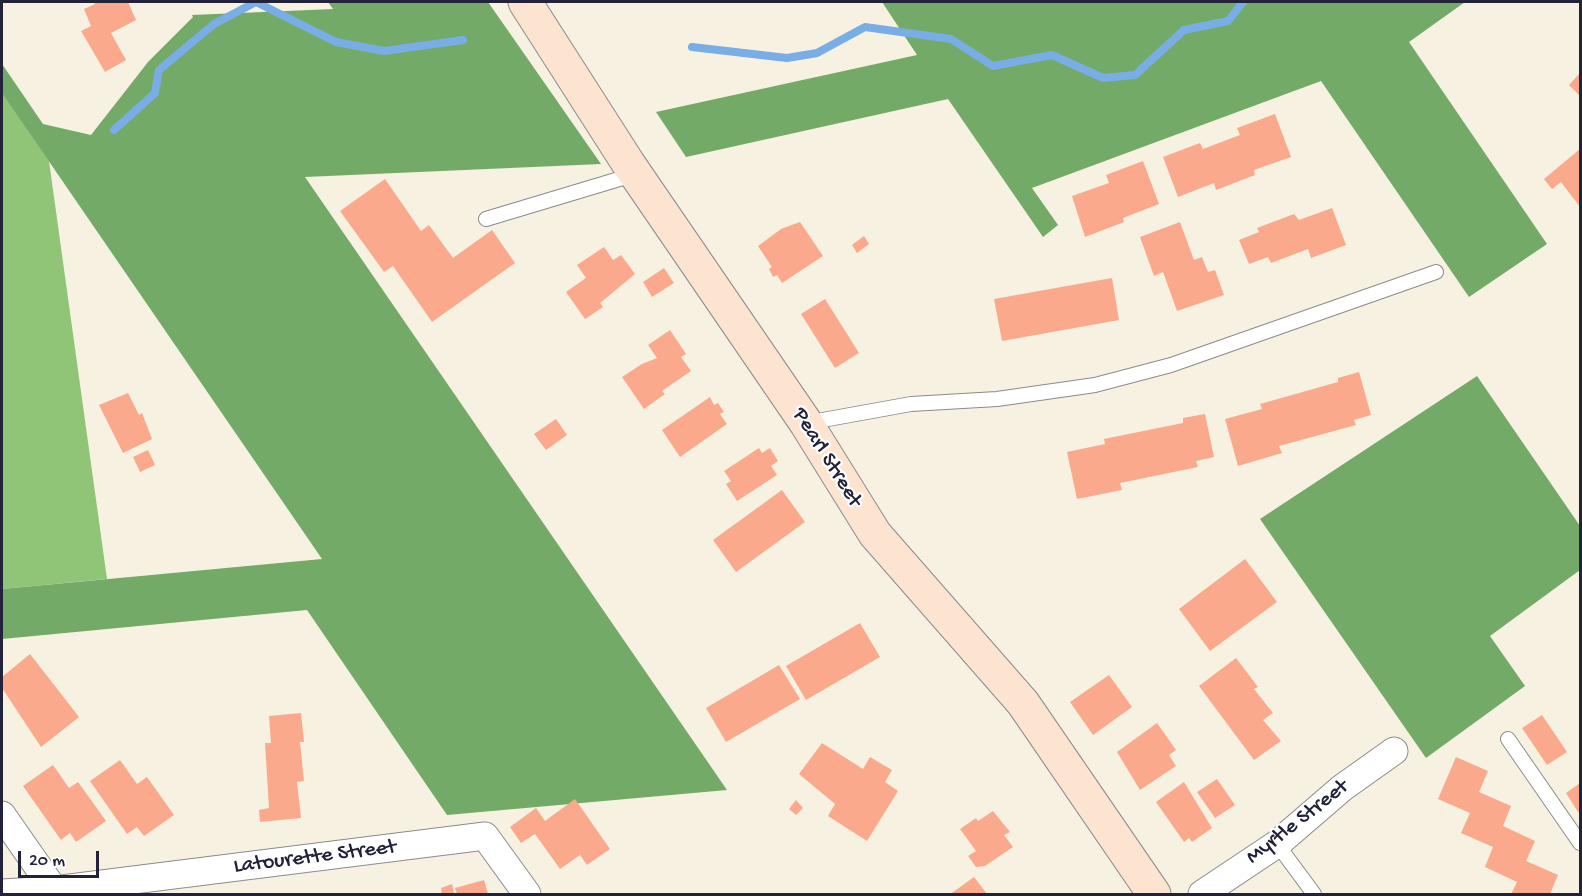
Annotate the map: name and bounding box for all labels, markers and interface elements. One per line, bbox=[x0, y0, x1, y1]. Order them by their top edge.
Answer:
street label: Pearl Street bbox=[785, 403, 867, 513]
street label: Myrtle Street bbox=[1241, 775, 1355, 871]
street label: Latourette Street bbox=[232, 835, 398, 881]
scale bar bbox=[21, 839, 102, 877]
text: 20 m bbox=[29, 851, 65, 872]

